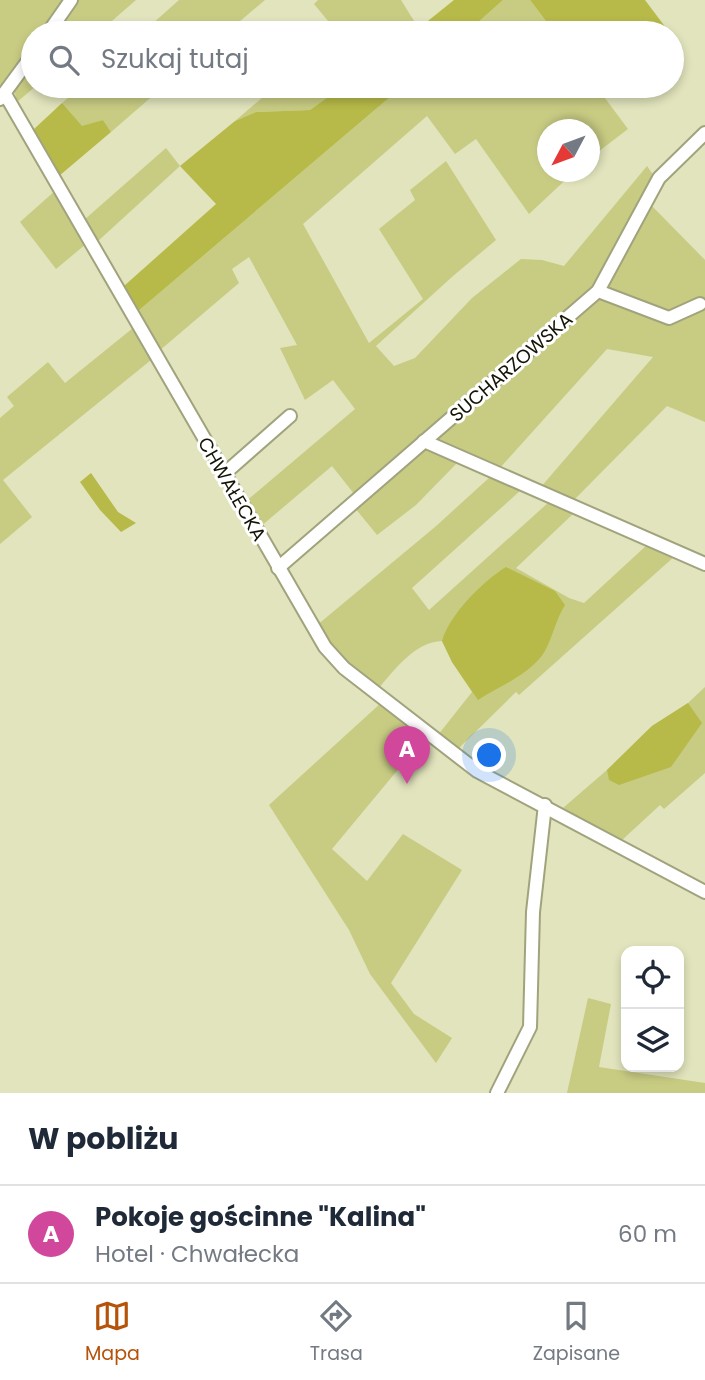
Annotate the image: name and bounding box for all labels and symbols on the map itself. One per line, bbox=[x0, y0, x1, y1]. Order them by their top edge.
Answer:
north arrow bbox=[537, 119, 600, 182]
street label: SUCHARZOWSKA bbox=[444, 306, 579, 428]
street label: CHWAŁECKA bbox=[191, 432, 273, 546]
pin: A bbox=[384, 726, 430, 784]
your location bbox=[472, 738, 506, 772]

